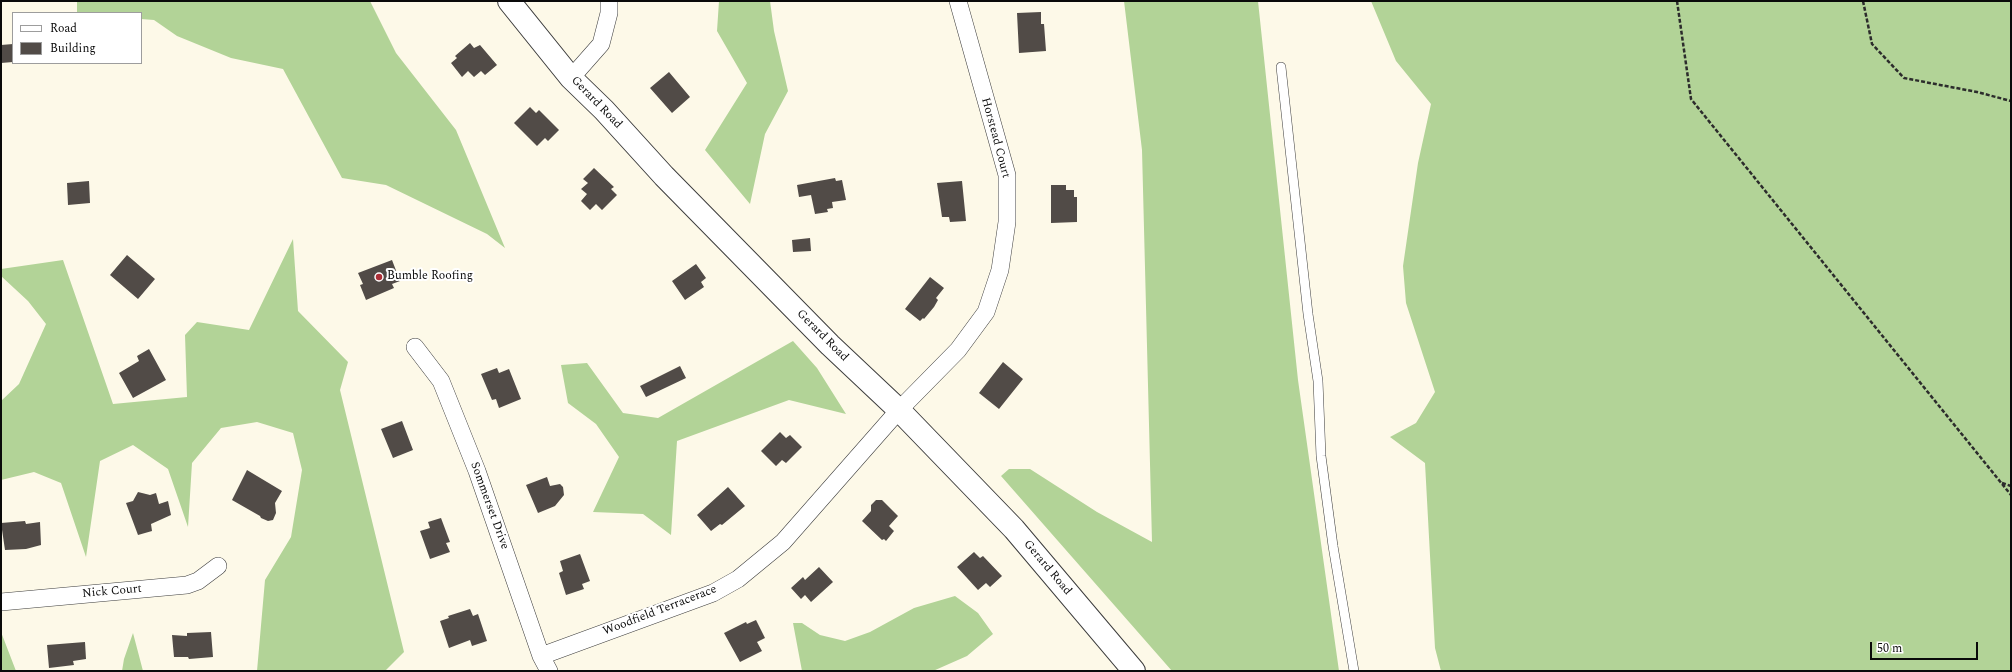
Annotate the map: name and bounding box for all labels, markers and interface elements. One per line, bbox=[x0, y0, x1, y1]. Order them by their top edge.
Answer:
legend bbox=[12, 12, 142, 64]
text: Road bbox=[50, 19, 77, 38]
text: Building bbox=[50, 39, 96, 58]
street label: Gerard Road bbox=[567, 74, 625, 132]
street label: Horstead Court bbox=[977, 96, 1013, 180]
place label: Bumble Roofing bbox=[387, 270, 473, 284]
marker: Bumble Roofing bbox=[374, 272, 384, 282]
street label: Gerard Road bbox=[793, 307, 851, 365]
street label: Sommerset Drive bbox=[467, 460, 511, 552]
street label: Gerard Road bbox=[1020, 538, 1074, 598]
street label: Nick Court bbox=[82, 582, 142, 602]
street label: Woodfield Terracerace bbox=[601, 583, 719, 639]
scale bar bbox=[1872, 634, 1980, 660]
text: 50 m bbox=[1877, 639, 1902, 658]

